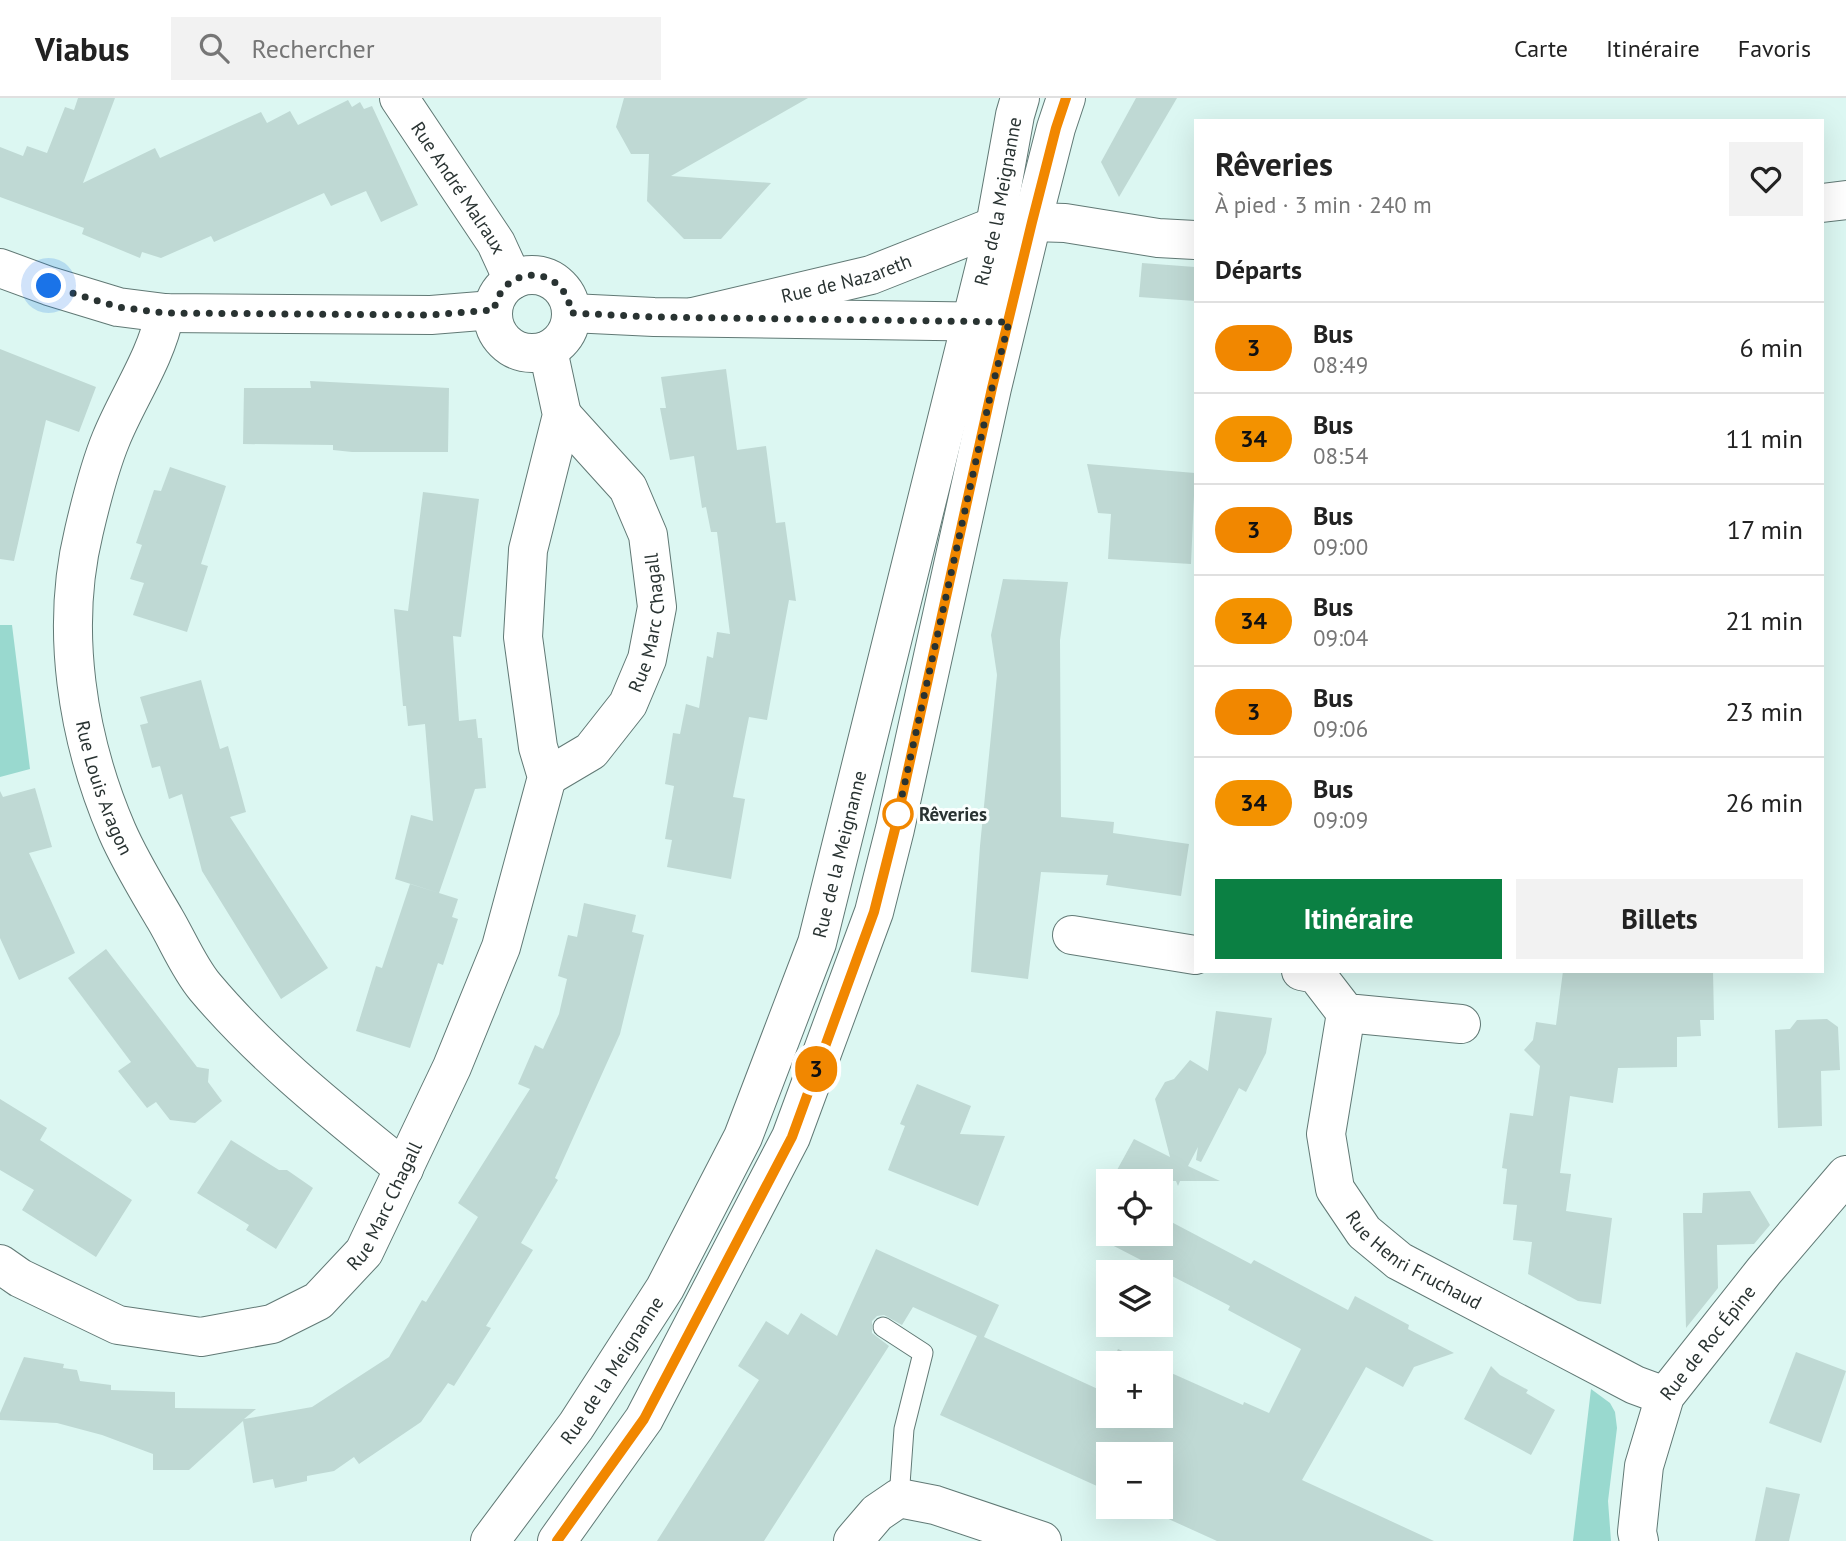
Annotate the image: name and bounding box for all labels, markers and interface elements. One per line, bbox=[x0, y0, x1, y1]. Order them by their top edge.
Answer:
search box bbox=[171, 17, 661, 80]
text: Viabus bbox=[35, 27, 129, 70]
icon: search bbox=[195, 29, 233, 67]
text: Rechercher bbox=[251, 32, 375, 65]
text: Carte bbox=[1514, 33, 1568, 64]
text: Itinéraire bbox=[1606, 33, 1700, 64]
text: Favoris bbox=[1738, 33, 1811, 64]
street label: Rue de la Meignanne bbox=[969, 115, 1026, 288]
street label: Rue André Malraux bbox=[406, 117, 511, 258]
text: Rêveries bbox=[1215, 142, 1333, 185]
button: heart bbox=[1729, 142, 1803, 216]
text: À pied · 3 min · 240 m bbox=[1215, 190, 1432, 219]
street label: Rue de Nazareth bbox=[779, 248, 915, 308]
text: Départs bbox=[1215, 253, 1302, 286]
your location bbox=[31, 268, 66, 303]
text: Bus bbox=[1313, 317, 1353, 350]
text: 6 min bbox=[1740, 331, 1803, 364]
text: 3 bbox=[1247, 332, 1260, 363]
text: 08:49 bbox=[1313, 350, 1368, 379]
text: Bus bbox=[1313, 408, 1353, 441]
text: 11 min bbox=[1725, 422, 1803, 455]
text: 34 bbox=[1240, 423, 1267, 454]
text: 08:54 bbox=[1313, 441, 1368, 470]
text: Bus bbox=[1313, 499, 1353, 532]
text: 17 min bbox=[1727, 513, 1803, 546]
text: 3 bbox=[1247, 514, 1260, 545]
text: 09:00 bbox=[1313, 532, 1368, 561]
street label: Rue Marc Chagall bbox=[622, 551, 669, 696]
text: Bus bbox=[1313, 590, 1353, 623]
text: 21 min bbox=[1725, 604, 1803, 637]
text: 34 bbox=[1240, 605, 1267, 636]
text: 09:04 bbox=[1313, 623, 1368, 652]
text: Bus bbox=[1313, 681, 1353, 714]
text: 23 min bbox=[1725, 695, 1803, 728]
text: 3 bbox=[1247, 696, 1260, 727]
text: 09:06 bbox=[1313, 714, 1368, 743]
street label: Rue Louis Aragon bbox=[71, 718, 138, 859]
street label: Rue de la Meignanne bbox=[807, 768, 871, 940]
text: Bus bbox=[1313, 772, 1353, 805]
text: 26 min bbox=[1725, 786, 1803, 819]
text: 34 bbox=[1240, 787, 1267, 818]
marker: Rêveries bbox=[883, 799, 913, 829]
place label: Rêveries bbox=[919, 802, 987, 826]
text: 09:09 bbox=[1313, 805, 1368, 834]
button: Itinéraire bbox=[1215, 879, 1502, 959]
button: Billets bbox=[1516, 879, 1803, 959]
line badge: 3 bbox=[793, 1046, 839, 1092]
text: 3 bbox=[809, 1053, 823, 1084]
street label: Rue Marc Chagall bbox=[341, 1137, 427, 1275]
map controls bbox=[1096, 1169, 1173, 1519]
button: locate bbox=[1096, 1169, 1173, 1246]
street label: Rue Henri Fruchaud bbox=[1341, 1206, 1486, 1314]
button: layers bbox=[1096, 1260, 1173, 1337]
street label: Rue de Roc Épine bbox=[1654, 1280, 1760, 1405]
street label: Rue de la Meignanne bbox=[555, 1292, 669, 1449]
button: + bbox=[1096, 1351, 1173, 1428]
button: − bbox=[1096, 1442, 1173, 1519]

